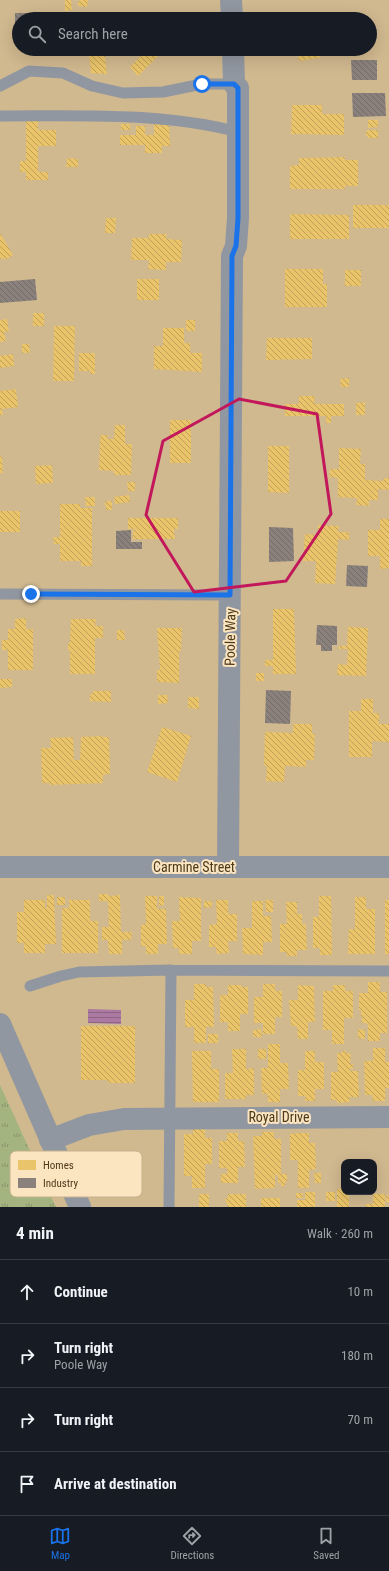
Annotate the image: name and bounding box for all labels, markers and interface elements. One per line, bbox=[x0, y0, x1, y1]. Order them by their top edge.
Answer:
search box bbox=[12, 12, 377, 56]
icon: search bbox=[26, 23, 48, 45]
text: Search here bbox=[58, 25, 128, 43]
route start bbox=[193, 75, 211, 93]
route end bbox=[22, 585, 40, 603]
street label: Poole Way bbox=[221, 608, 239, 666]
street label: Carmine Street bbox=[153, 859, 235, 875]
street label: Royal Drive bbox=[248, 1109, 310, 1125]
legend bbox=[10, 1151, 142, 1197]
text: Homes bbox=[43, 1159, 74, 1172]
map controls bbox=[341, 1159, 377, 1195]
button: layers bbox=[341, 1159, 377, 1195]
text: Industry bbox=[43, 1177, 79, 1190]
text: 4 min bbox=[16, 1223, 54, 1243]
text: Walk · 260 m bbox=[307, 1226, 373, 1241]
icon: ahead bbox=[16, 1281, 38, 1303]
text: Continue bbox=[54, 1283, 108, 1301]
text: 10 m bbox=[347, 1284, 373, 1299]
text: Turn right bbox=[54, 1339, 113, 1357]
icon: right bbox=[16, 1345, 38, 1367]
text: 180 m bbox=[341, 1348, 373, 1363]
text: Poole Way bbox=[54, 1357, 107, 1372]
icon: right bbox=[16, 1409, 38, 1431]
text: Turn right bbox=[54, 1411, 113, 1429]
text: 70 m bbox=[347, 1412, 373, 1427]
icon: arrive bbox=[16, 1473, 38, 1495]
text: Arrive at destination bbox=[54, 1475, 177, 1493]
tab: Map bbox=[49, 1525, 71, 1562]
tab: Directions bbox=[170, 1525, 214, 1562]
tab: Saved bbox=[313, 1525, 340, 1562]

